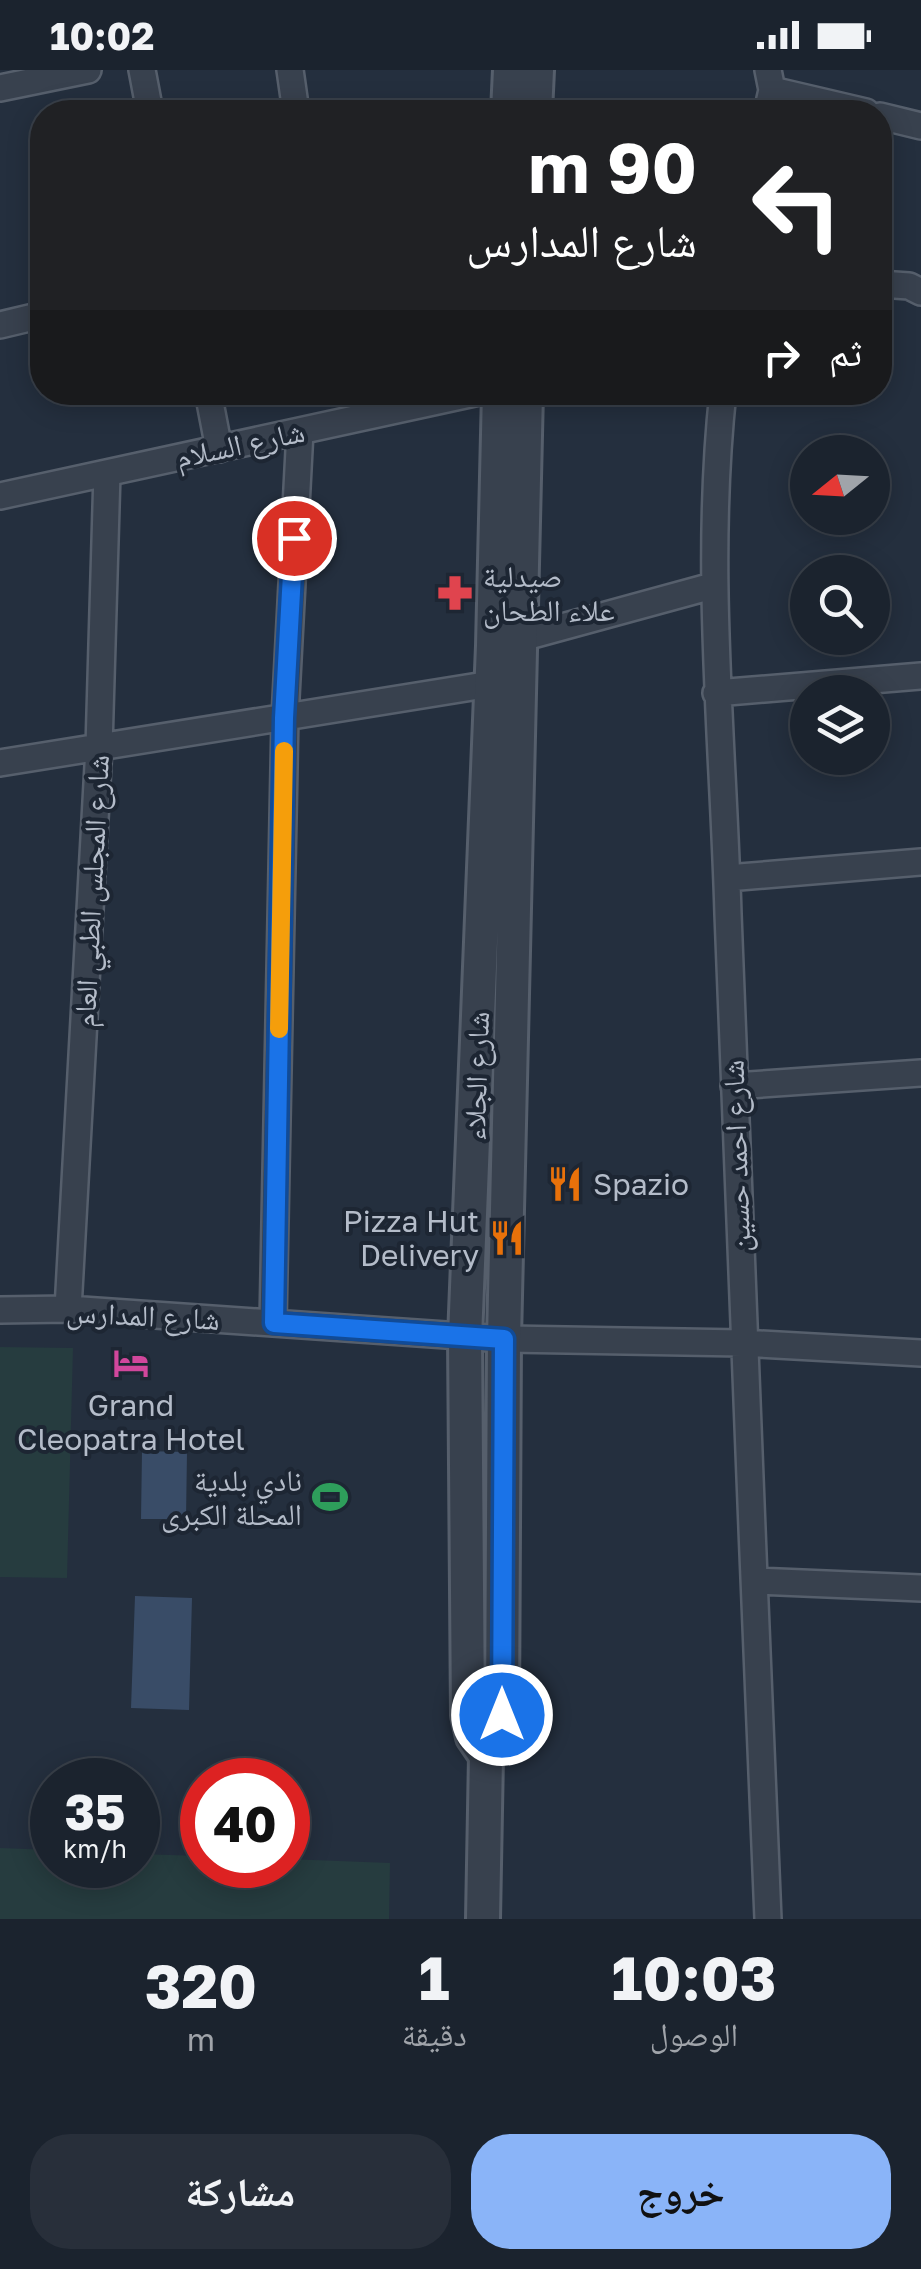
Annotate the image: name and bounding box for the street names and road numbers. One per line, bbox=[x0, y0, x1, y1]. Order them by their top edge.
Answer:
street label: شارع السلام bbox=[172, 413, 308, 477]
street label: شارع المجلس الطبي العام bbox=[66, 754, 123, 1029]
street label: شارع الجلاء bbox=[456, 1011, 498, 1141]
street label: شارع احمد حسين bbox=[715, 1059, 759, 1253]
street label: شارع المدارس bbox=[65, 1293, 221, 1339]

